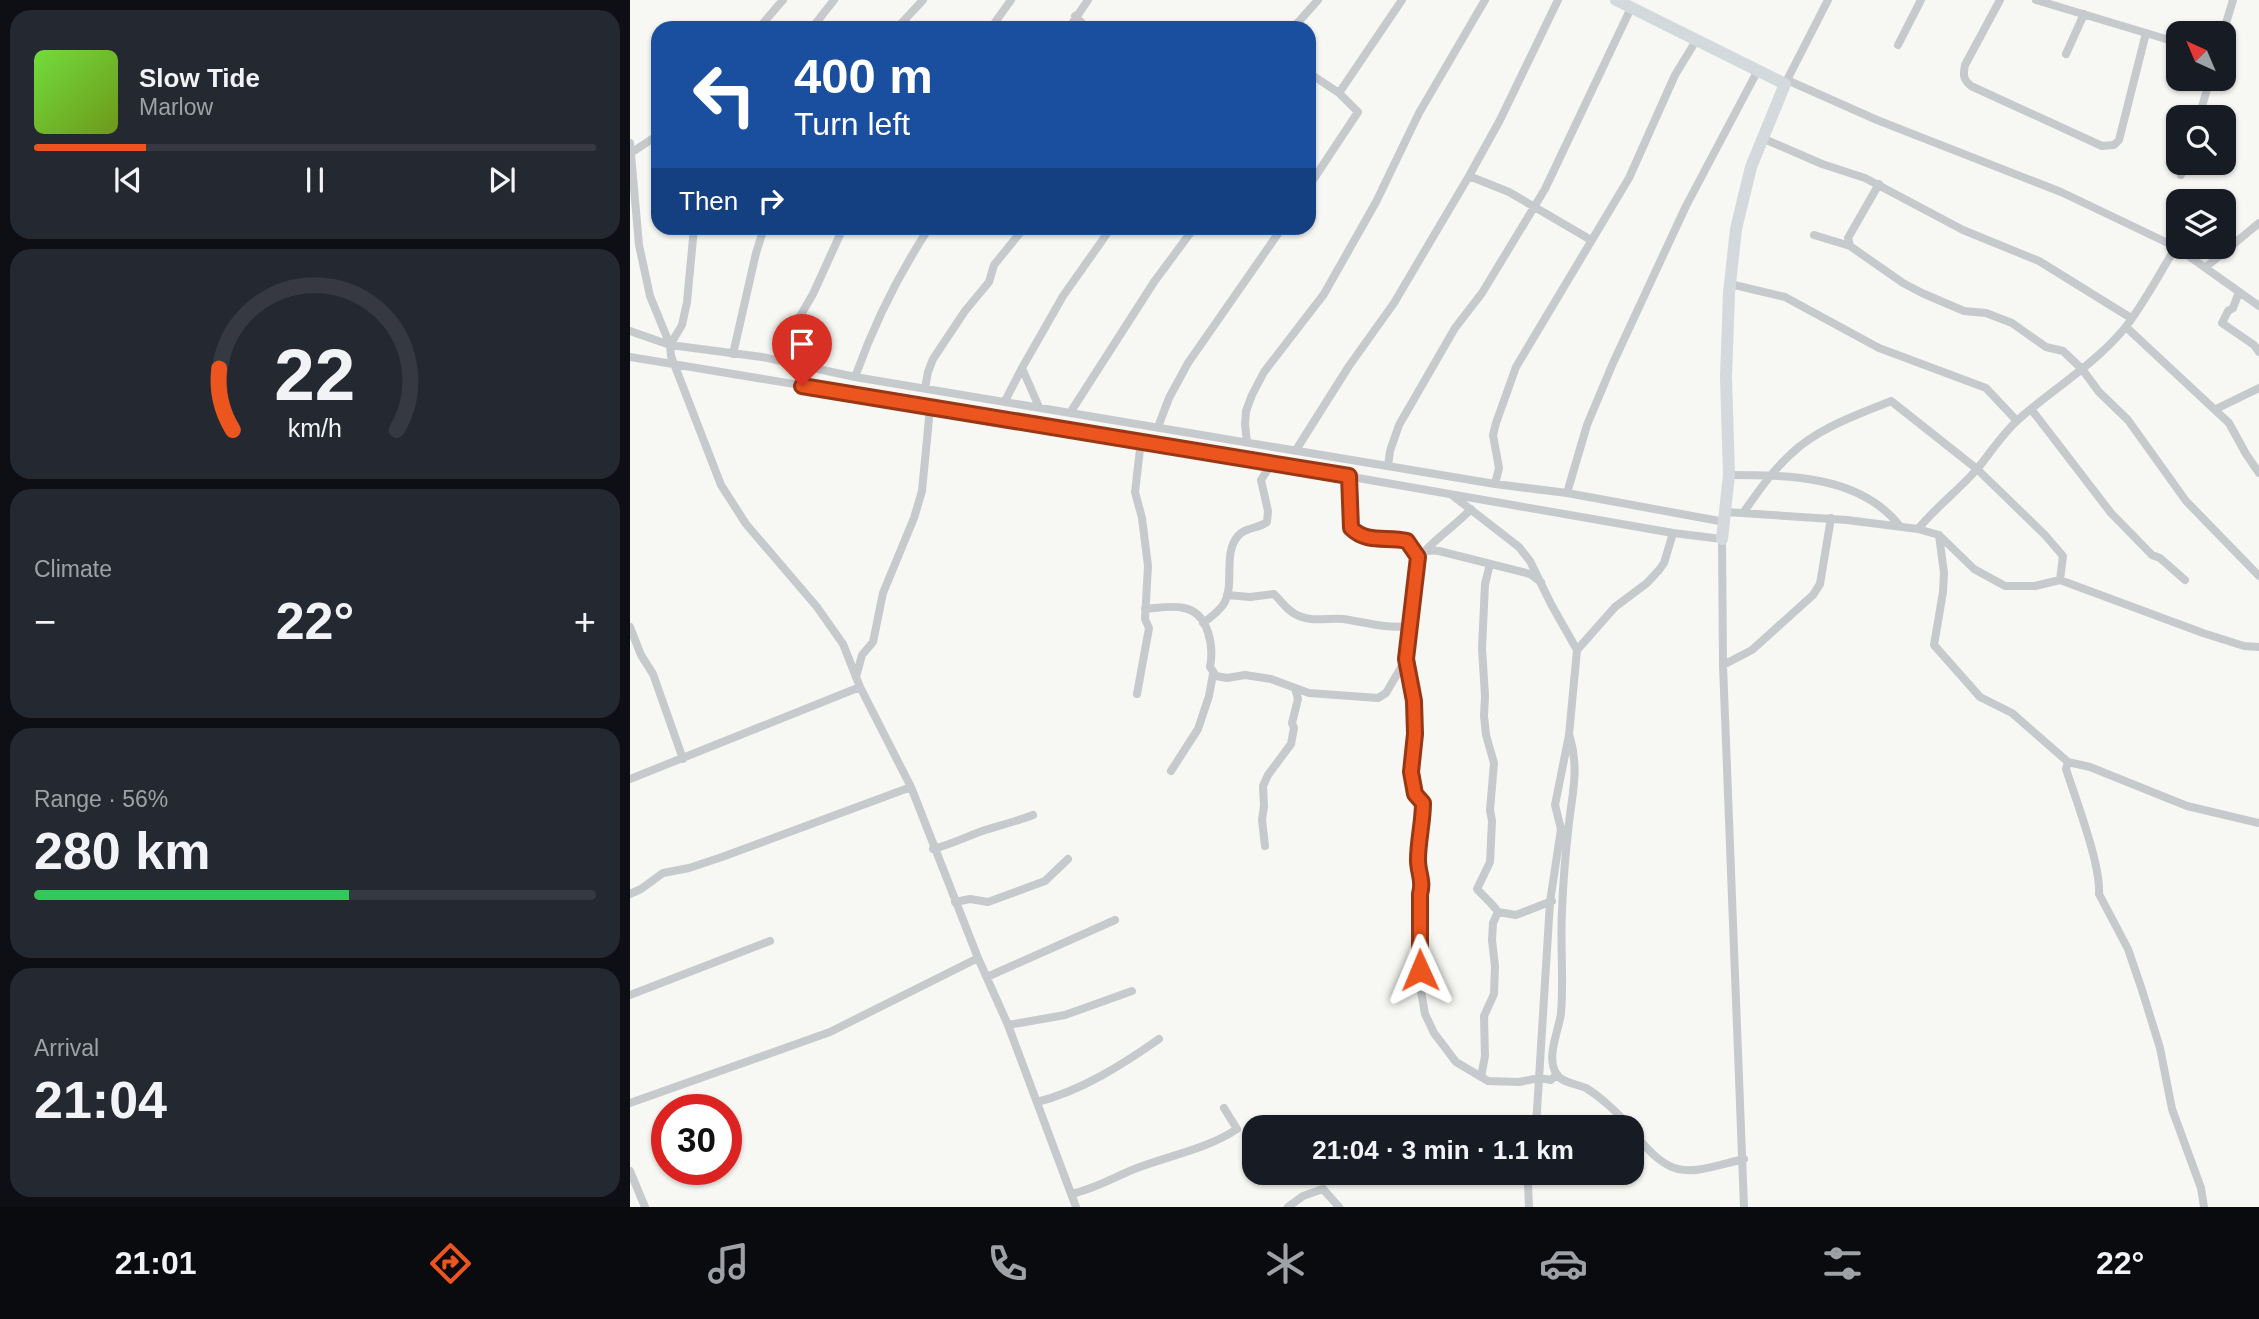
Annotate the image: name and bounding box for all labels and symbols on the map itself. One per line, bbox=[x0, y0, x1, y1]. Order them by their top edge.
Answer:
north arrow bbox=[2166, 21, 2236, 91]
pin bbox=[772, 314, 832, 386]
position arrow bbox=[1383, 933, 1457, 1007]
speed limit sign: 30 bbox=[651, 1094, 742, 1185]

